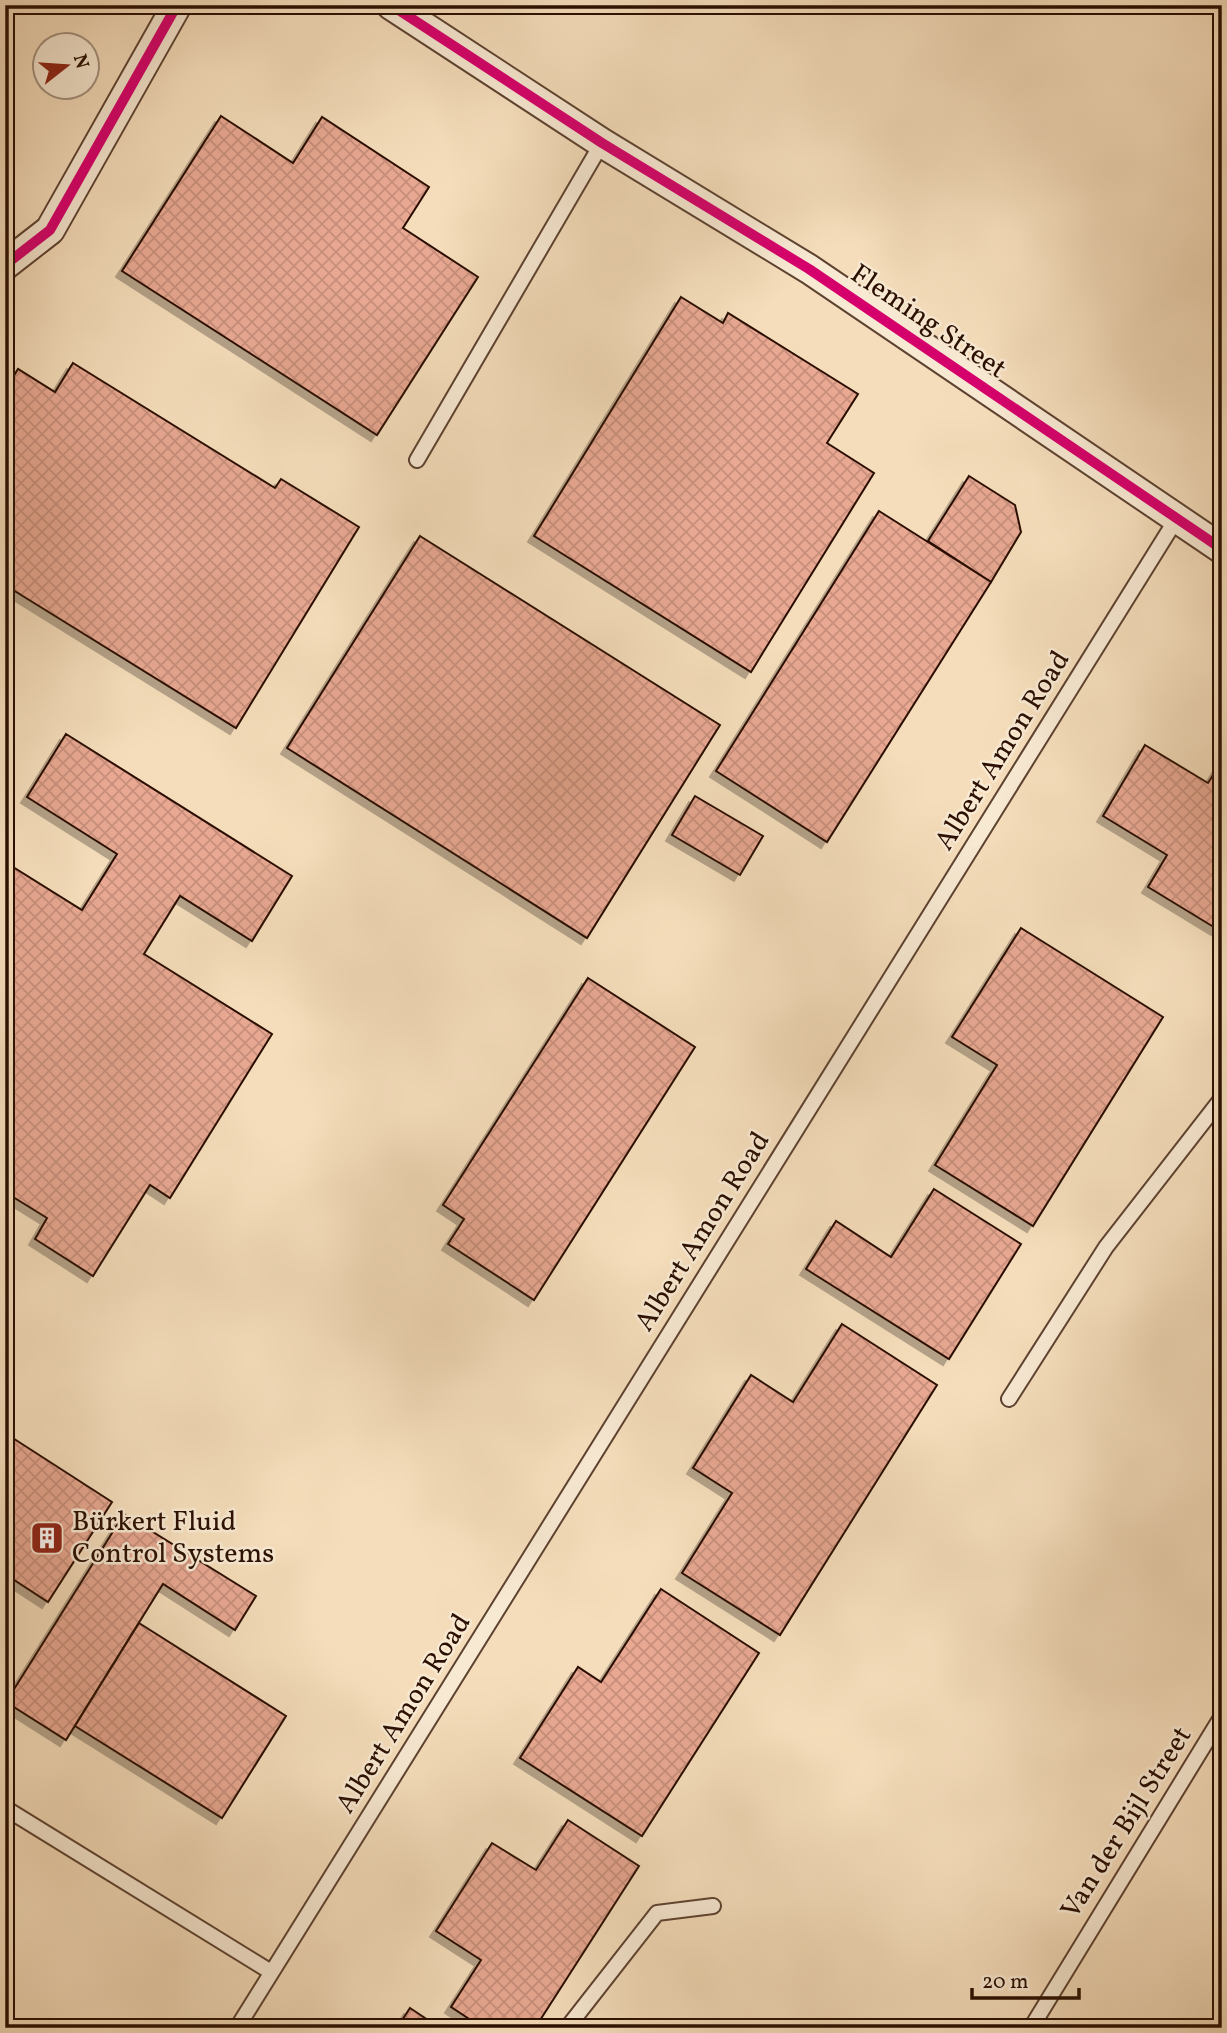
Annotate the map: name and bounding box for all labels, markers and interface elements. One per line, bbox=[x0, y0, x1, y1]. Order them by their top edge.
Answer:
north arrow bbox=[32, 32, 102, 102]
text: N bbox=[66, 51, 95, 72]
street label: Fleming Street bbox=[842, 255, 1014, 389]
street label: Albert Amon Road bbox=[926, 644, 1080, 858]
street label: Albert Amon Road bbox=[626, 1125, 780, 1339]
place label: Bürkert Fluid Control Systems bbox=[72, 1503, 274, 1574]
building icon: Bürkert Fluid Control Systems bbox=[28, 1519, 66, 1557]
street label: Albert Amon Road bbox=[327, 1607, 481, 1821]
street label: Van der Bijl Street bbox=[1052, 1719, 1202, 1927]
scale bar bbox=[972, 1956, 1078, 2000]
text: 20 m bbox=[982, 1968, 1028, 1997]

